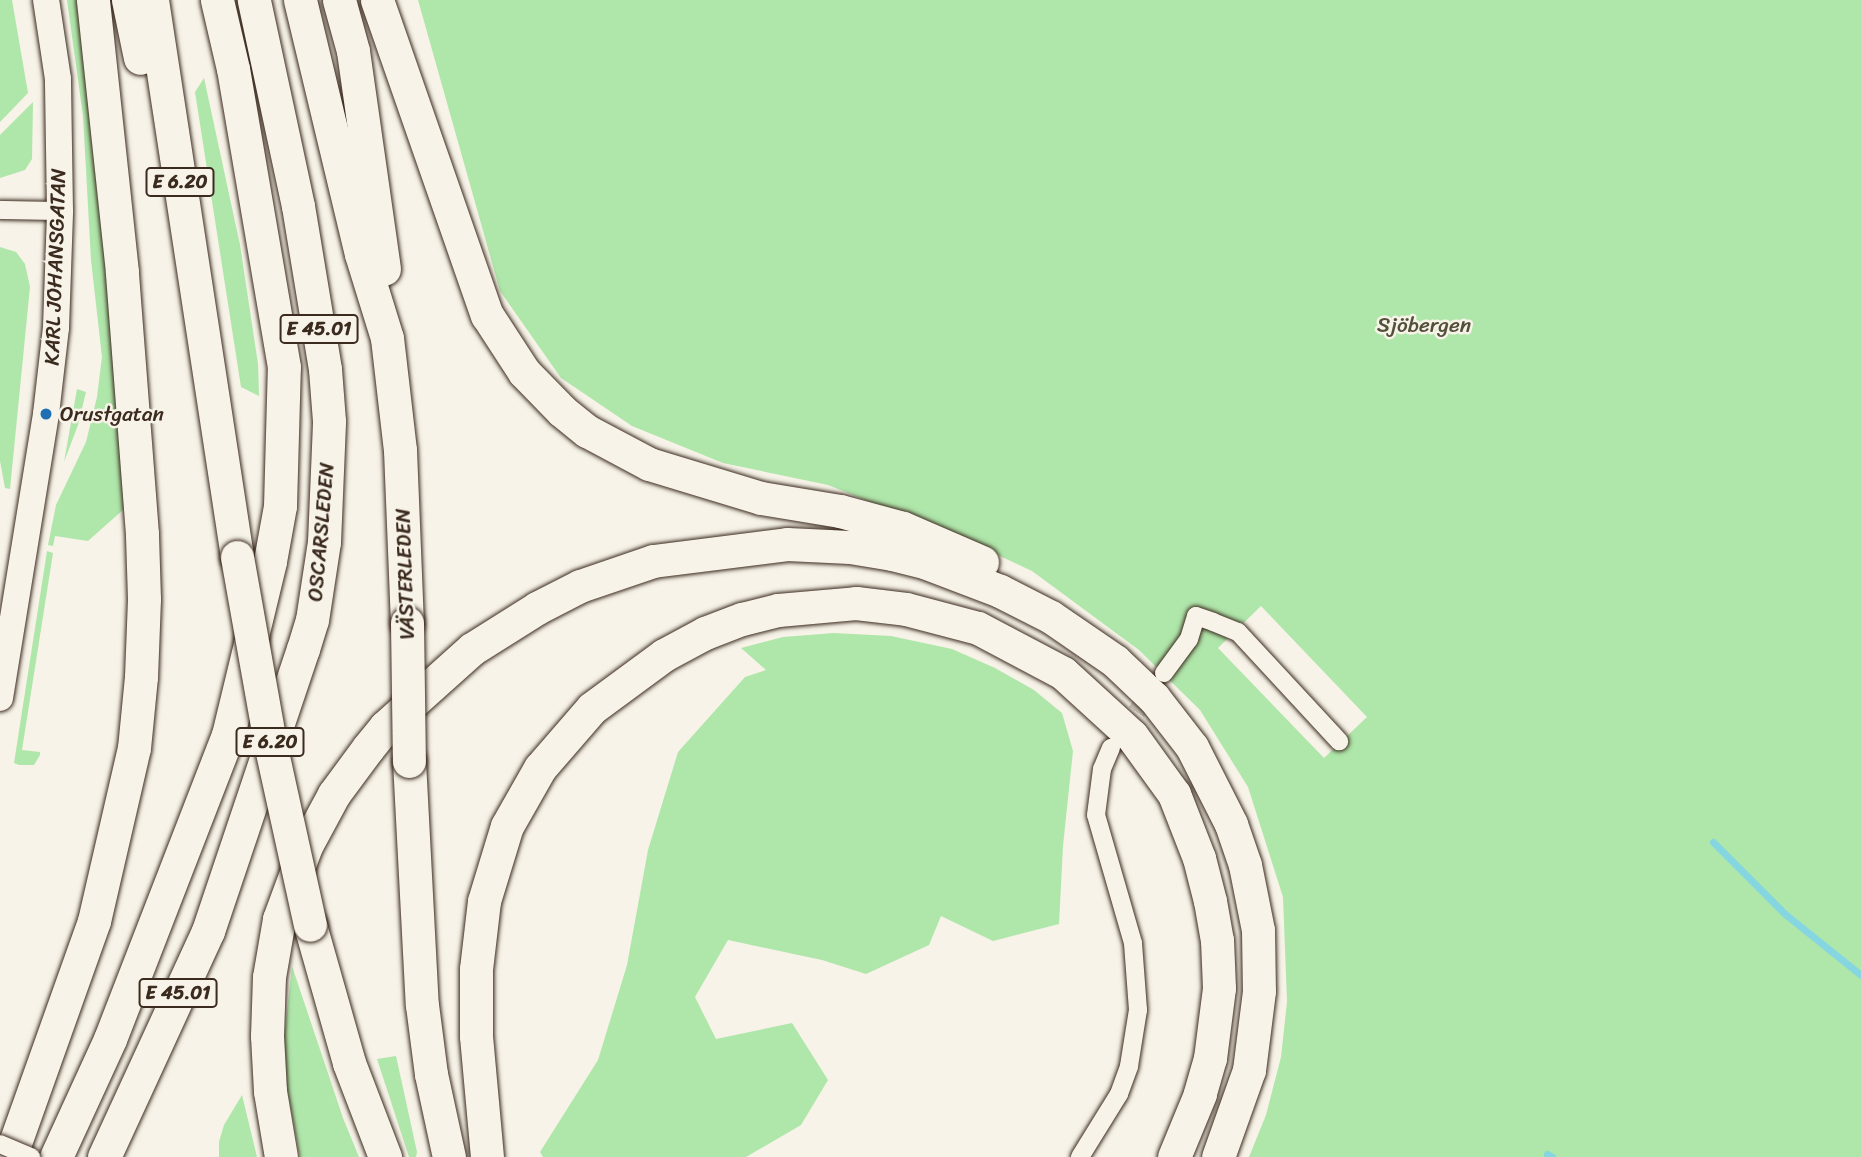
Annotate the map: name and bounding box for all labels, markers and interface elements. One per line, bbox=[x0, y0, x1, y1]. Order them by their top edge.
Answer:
road number: E 6.20 bbox=[145, 166, 215, 198]
street label: KARL JOHANSGATAN bbox=[39, 168, 71, 366]
park label: Sjöbergen bbox=[1377, 312, 1471, 338]
road number: E 45.01 bbox=[279, 314, 359, 344]
place label: Orustgatan bbox=[60, 401, 164, 427]
marker: Orustgatan bbox=[38, 406, 54, 422]
street label: OSCARSLEDEN bbox=[302, 461, 340, 603]
street label: VÄSTERLEDEN bbox=[390, 508, 420, 640]
road number: E 6.20 bbox=[235, 726, 305, 758]
road number: E 45.01 bbox=[138, 978, 218, 1009]

